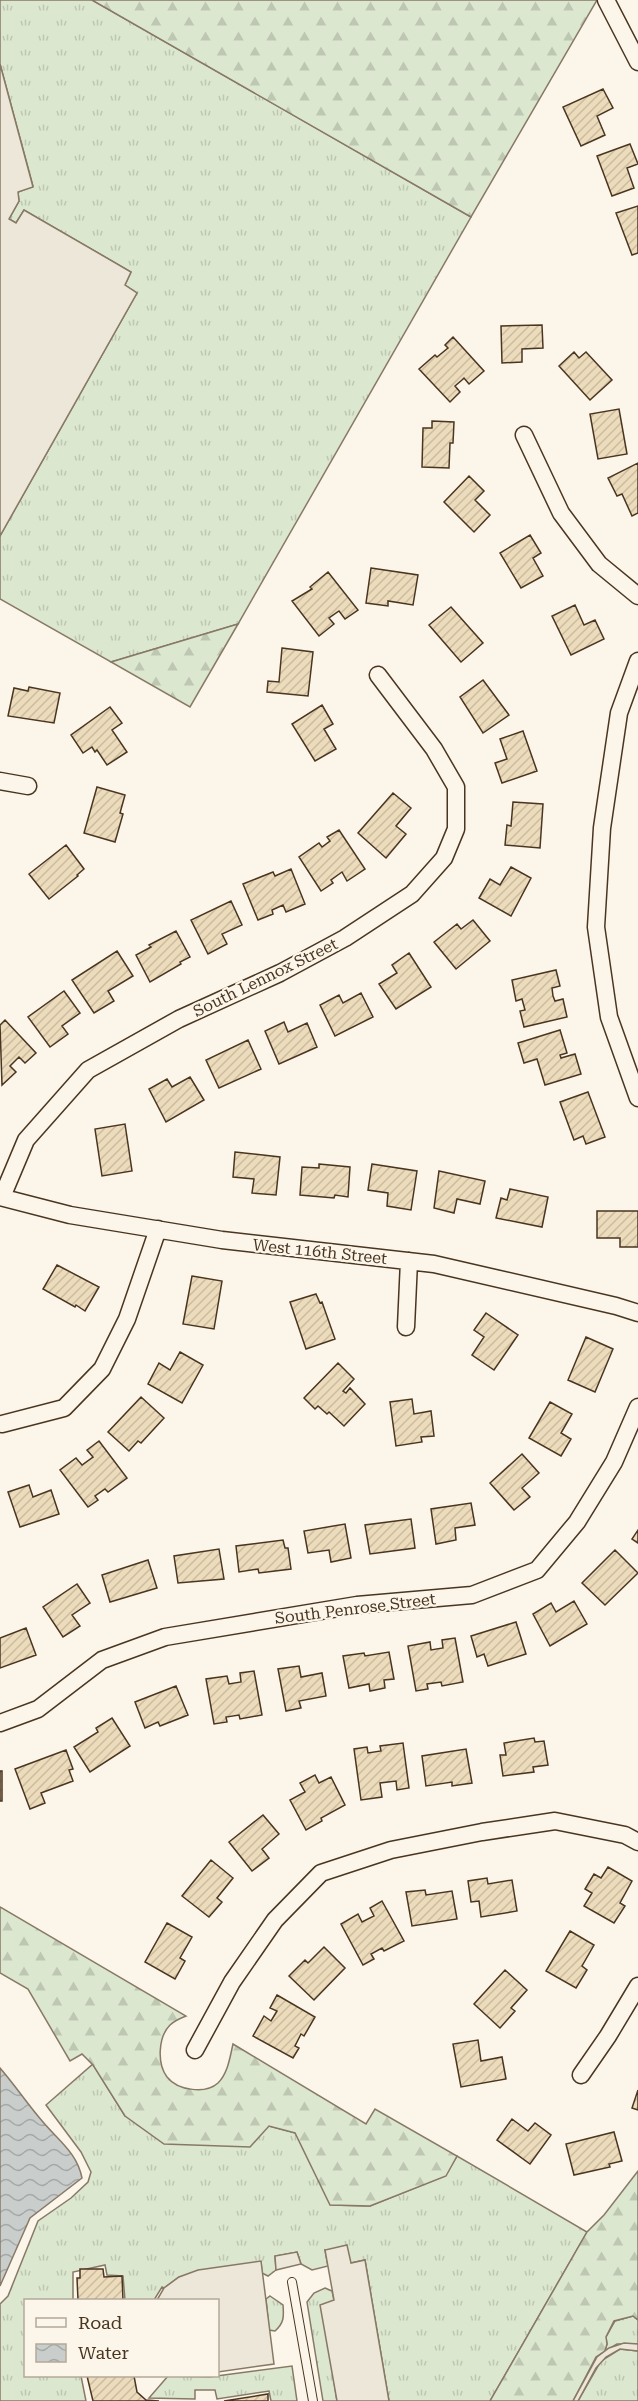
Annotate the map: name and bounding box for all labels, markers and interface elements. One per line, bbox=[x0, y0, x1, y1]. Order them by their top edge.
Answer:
street label: South Lennox Street bbox=[190, 934, 341, 1021]
street label: West 116th Street bbox=[252, 1235, 388, 1268]
street label: South Penrose Street bbox=[274, 1589, 437, 1628]
legend bbox=[24, 2299, 219, 2377]
text: Road bbox=[78, 2312, 123, 2333]
text: Water bbox=[78, 2342, 129, 2363]

